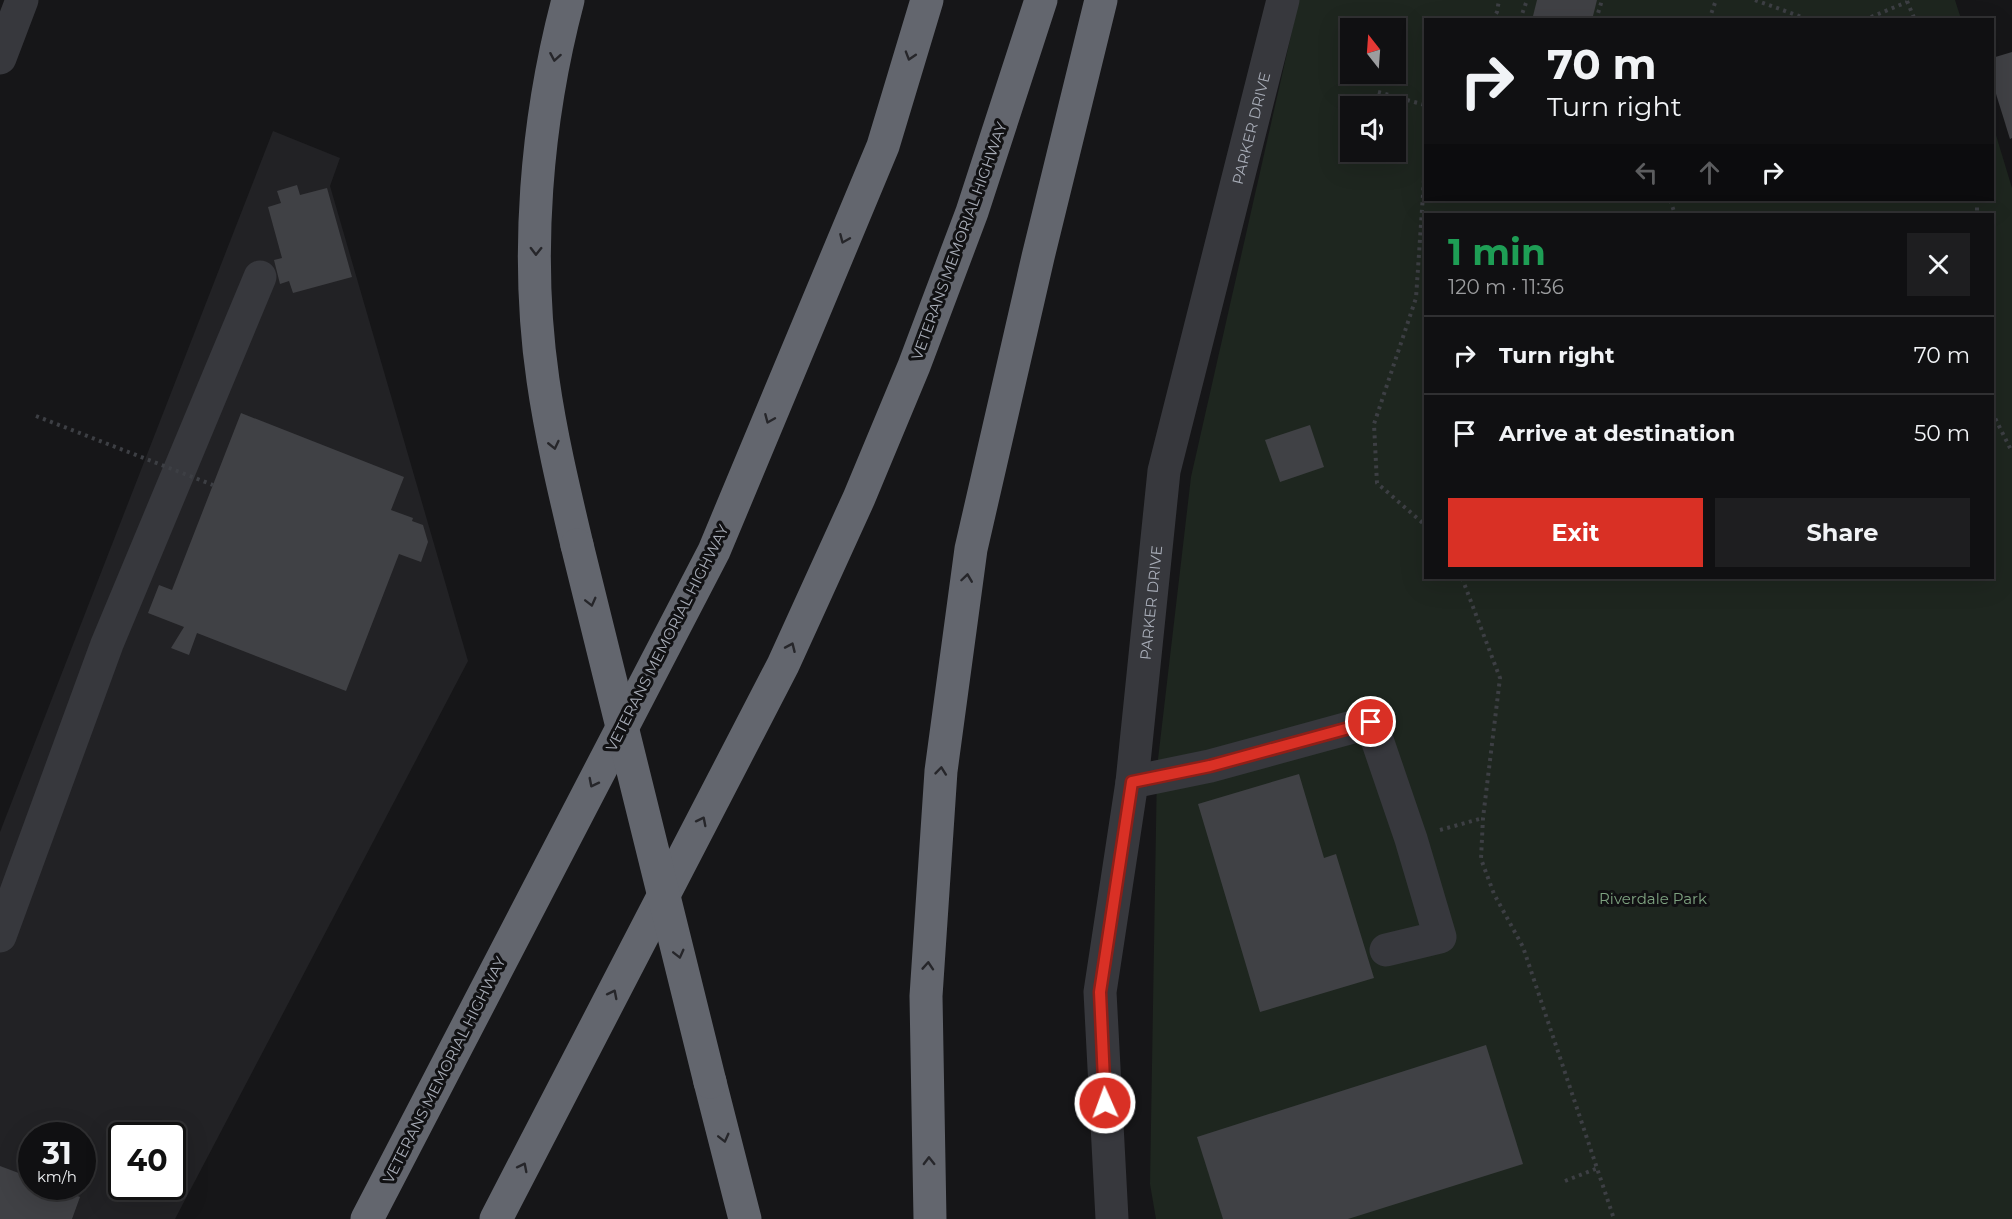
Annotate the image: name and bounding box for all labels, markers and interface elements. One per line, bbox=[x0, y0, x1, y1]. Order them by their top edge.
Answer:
north arrow bbox=[1340, 18, 1406, 84]
map controls bbox=[1340, 18, 1406, 162]
text: 70 m bbox=[1547, 38, 1657, 90]
icon: right bbox=[1448, 42, 1526, 120]
one-way arrow bbox=[905, 50, 917, 61]
one-way arrow bbox=[549, 52, 562, 62]
street label: PARKER DRIVE bbox=[1227, 70, 1274, 186]
text: Turn right bbox=[1547, 90, 1682, 123]
button: sound bbox=[1340, 96, 1406, 162]
street label: VETERANS MEMORIAL HIGHWAY bbox=[907, 119, 1011, 363]
icon: left bbox=[1630, 156, 1663, 189]
icon: ahead bbox=[1693, 156, 1726, 189]
icon: right bbox=[1756, 156, 1789, 189]
text: 1 min bbox=[1448, 230, 1546, 274]
one-way arrow bbox=[839, 233, 851, 244]
button: close bbox=[1907, 233, 1970, 296]
one-way arrow bbox=[529, 246, 542, 255]
text: 120 m · 11:36 bbox=[1448, 275, 1564, 299]
icon: right bbox=[1448, 339, 1481, 372]
text: Turn right bbox=[1499, 342, 1614, 369]
text: 70 m bbox=[1914, 342, 1970, 369]
one-way arrow bbox=[764, 413, 776, 424]
icon: arrive bbox=[1448, 417, 1481, 450]
text: Arrive at destination bbox=[1499, 420, 1735, 447]
text: 50 m bbox=[1914, 420, 1970, 447]
one-way arrow bbox=[546, 439, 559, 449]
button: Exit bbox=[1448, 498, 1703, 567]
button: Share bbox=[1715, 498, 1970, 567]
street label: VETERANS MEMORIAL HIGHWAY bbox=[601, 521, 733, 755]
street label: PARKER DRIVE bbox=[1135, 544, 1166, 661]
one-way arrow bbox=[961, 573, 973, 582]
one-way arrow bbox=[584, 597, 597, 607]
one-way arrow bbox=[783, 642, 795, 653]
pin bbox=[1345, 696, 1396, 747]
icon: arrive bbox=[1354, 705, 1387, 738]
one-way arrow bbox=[934, 766, 947, 776]
one-way arrow bbox=[589, 777, 600, 788]
one-way arrow bbox=[695, 816, 706, 827]
park label: Riverdale Park bbox=[1599, 889, 1707, 908]
one-way arrow bbox=[671, 949, 684, 959]
street label: VETERANS MEMORIAL HIGHWAY bbox=[378, 953, 510, 1187]
one-way arrow bbox=[921, 961, 934, 970]
one-way arrow bbox=[605, 989, 617, 1000]
position arrow bbox=[1073, 1071, 1137, 1135]
speed limit sign: 40 bbox=[108, 1122, 186, 1200]
one-way arrow bbox=[717, 1133, 730, 1143]
text: 31 bbox=[42, 1135, 72, 1172]
one-way arrow bbox=[923, 1156, 935, 1165]
one-way arrow bbox=[516, 1163, 527, 1173]
text: km/h bbox=[37, 1167, 77, 1186]

